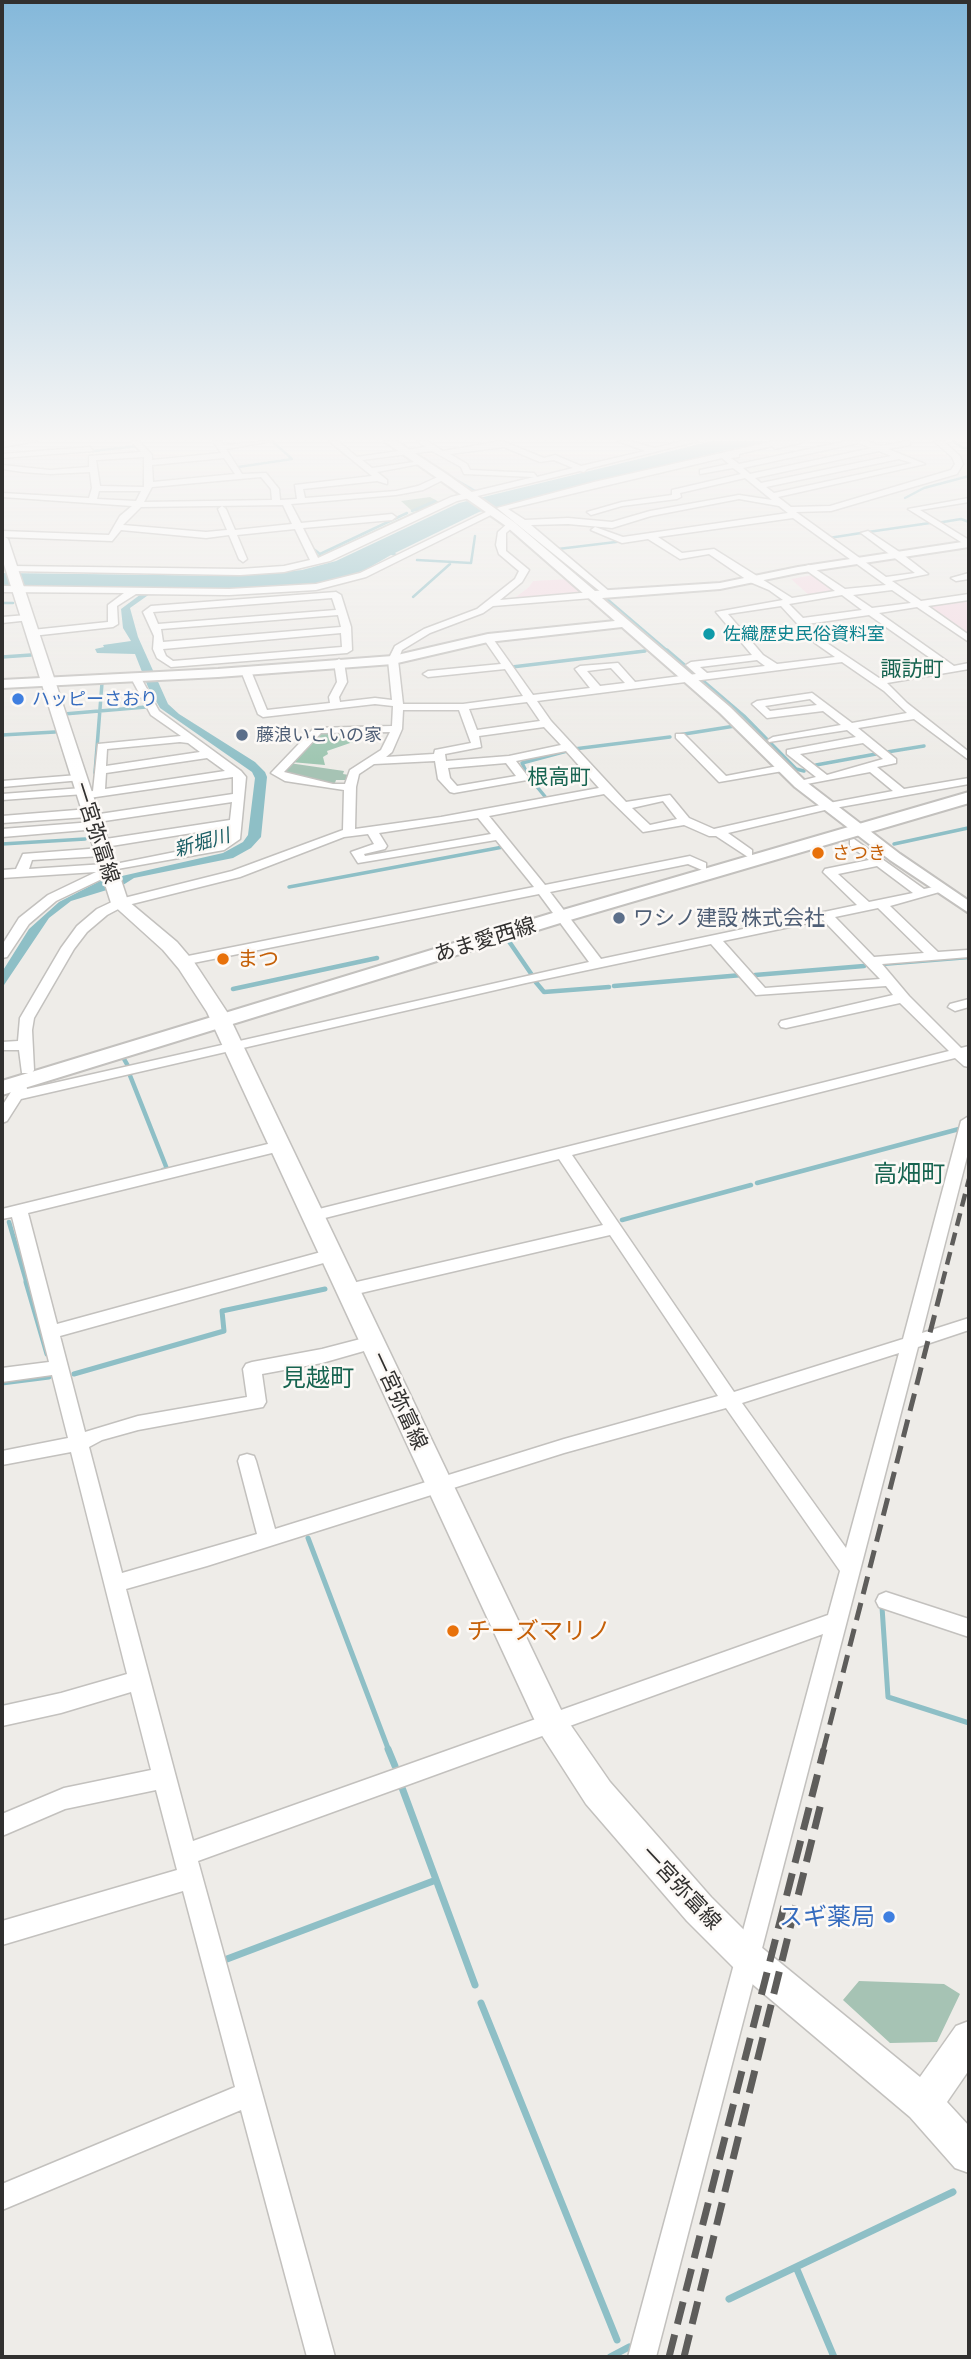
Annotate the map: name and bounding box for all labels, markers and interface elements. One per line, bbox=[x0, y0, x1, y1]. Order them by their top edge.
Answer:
place label: 佐織歴史民俗資料室 bbox=[723, 623, 885, 645]
marker: 佐織歴史民俗資料室 bbox=[701, 626, 717, 642]
district label: 諏訪町 bbox=[881, 656, 943, 682]
place label: ハッピーさおり bbox=[32, 688, 158, 710]
marker: ハッピーさおり bbox=[10, 691, 26, 707]
place label: 藤浪いこいの家 bbox=[256, 724, 382, 746]
marker: 藤浪いこいの家 bbox=[234, 727, 250, 743]
district label: 根高町 bbox=[528, 764, 590, 790]
street label: 一宮弥富線 bbox=[68, 779, 124, 887]
water label: 新堀川 bbox=[171, 824, 233, 862]
place label: さつき bbox=[832, 842, 886, 864]
marker: さつき bbox=[810, 845, 826, 861]
place label: ワシノ建設 株式会社 bbox=[633, 905, 825, 931]
marker: ワシノ建設 株式会社 bbox=[611, 910, 627, 926]
street label: あま愛西線 bbox=[431, 913, 539, 967]
place label: まつ bbox=[237, 946, 279, 972]
marker: まつ bbox=[215, 951, 231, 967]
district label: 高畑町 bbox=[873, 1160, 945, 1188]
street label: 一宮弥富線 bbox=[365, 1348, 433, 1454]
district label: 見越町 bbox=[282, 1364, 354, 1392]
place label: チーズマリノ bbox=[467, 1617, 611, 1645]
marker: チーズマリノ bbox=[445, 1623, 461, 1639]
street label: 一宮弥富線 bbox=[636, 1841, 726, 1935]
place label: スギ薬局 bbox=[779, 1903, 875, 1931]
marker: スギ薬局 bbox=[881, 1909, 897, 1925]

